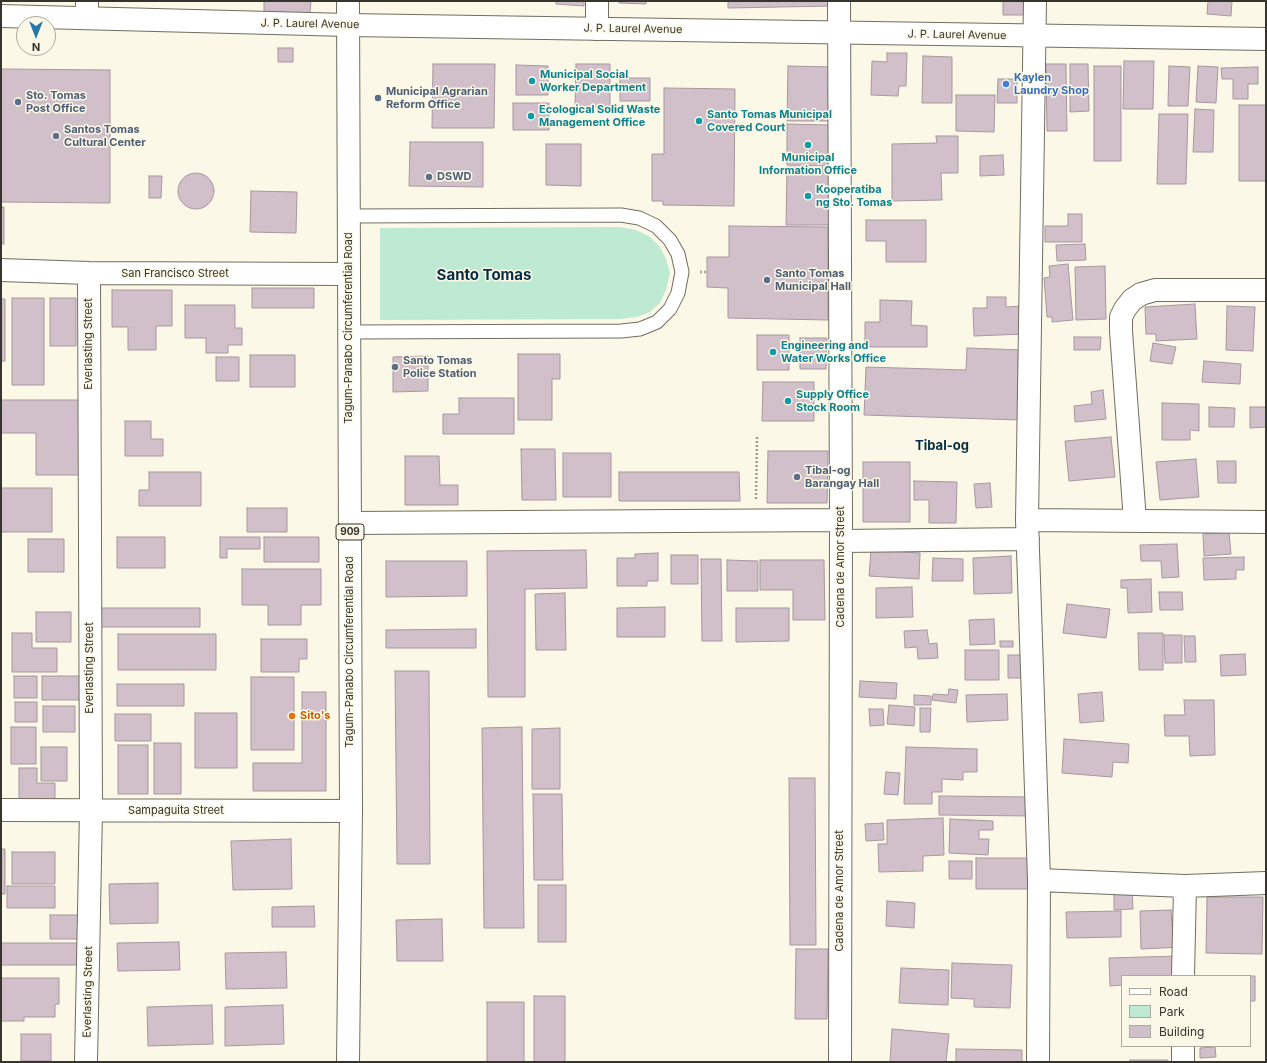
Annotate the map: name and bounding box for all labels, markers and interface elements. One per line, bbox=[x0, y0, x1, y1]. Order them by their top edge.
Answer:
north arrow bbox=[16, 16, 56, 56]
street label: J. P. Laurel Avenue bbox=[261, 17, 359, 31]
street label: J. P. Laurel Avenue bbox=[584, 22, 682, 36]
street label: J. P. Laurel Avenue bbox=[908, 28, 1006, 42]
text: N bbox=[32, 40, 40, 54]
place label: Municipal Social Worker Department bbox=[540, 68, 646, 94]
place label: Kaylen Laundry Shop bbox=[1014, 71, 1089, 97]
marker: Municipal Social Worker Department bbox=[527, 76, 537, 86]
marker: Kaylen Laundry Shop bbox=[1001, 79, 1011, 89]
place label: Municipal Agrarian Reform Office bbox=[386, 85, 488, 111]
place label: Sto. Tomas Post Office bbox=[26, 89, 86, 115]
marker: Municipal Agrarian Reform Office bbox=[373, 93, 383, 103]
marker: Sto. Tomas Post Office bbox=[13, 97, 23, 107]
place label: Ecological Solid Waste Management Office bbox=[539, 103, 660, 129]
place label: Santo Tomas Municipal Covered Court bbox=[707, 108, 832, 134]
marker: Ecological Solid Waste Management Office bbox=[526, 111, 536, 121]
marker: Santo Tomas Municipal Covered Court bbox=[694, 116, 704, 126]
place label: Santos Tomas Cultural Center bbox=[64, 123, 146, 149]
marker: Santos Tomas Cultural Center bbox=[51, 131, 61, 141]
marker: Municipal Information Office bbox=[803, 140, 813, 150]
place label: Municipal Information Office bbox=[759, 151, 857, 177]
place label: DSWD bbox=[437, 170, 472, 184]
marker: DSWD bbox=[424, 172, 434, 182]
place label: Kooperatiba ng Sto. Tomas bbox=[816, 183, 892, 209]
marker: Kooperatiba ng Sto. Tomas bbox=[803, 191, 813, 201]
street label: Tagum-Panabo Circumferential Road bbox=[342, 232, 356, 424]
district label: Santo Tomas bbox=[437, 266, 531, 284]
street label: San Francisco Street bbox=[121, 267, 229, 281]
place label: Santo Tomas Municipal Hall bbox=[775, 267, 851, 293]
marker: Santo Tomas Municipal Hall bbox=[762, 275, 772, 285]
street label: Everlasting Street bbox=[82, 298, 96, 390]
place label: Engineering and Water Works Office bbox=[781, 339, 886, 365]
marker: Engineering and Water Works Office bbox=[768, 347, 778, 357]
place label: Santo Tomas Police Station bbox=[403, 354, 477, 380]
marker: Santo Tomas Police Station bbox=[390, 362, 400, 372]
place label: Supply Office Stock Room bbox=[796, 388, 869, 414]
marker: Supply Office Stock Room bbox=[783, 396, 793, 406]
district label: Tibal-og bbox=[915, 438, 969, 454]
place label: Tibal-og Barangay Hall bbox=[805, 464, 879, 490]
marker: Tibal-og Barangay Hall bbox=[792, 472, 802, 482]
street label: Cadena de Amor Street bbox=[834, 506, 848, 628]
road number: 909 bbox=[336, 524, 364, 540]
street label: Tagum-Panabo Circumferential Road bbox=[343, 556, 357, 748]
street label: Everlasting Street bbox=[83, 622, 97, 714]
place label: Sito's bbox=[300, 709, 330, 723]
marker: Sito's bbox=[287, 711, 297, 721]
street label: Sampaguita Street bbox=[128, 804, 224, 818]
street label: Cadena de Amor Street bbox=[833, 830, 847, 952]
street label: Everlasting Street bbox=[81, 946, 95, 1038]
legend bbox=[1121, 975, 1251, 1047]
text: Road bbox=[1159, 984, 1188, 999]
text: Park bbox=[1159, 1004, 1185, 1019]
text: Building bbox=[1159, 1024, 1204, 1039]

